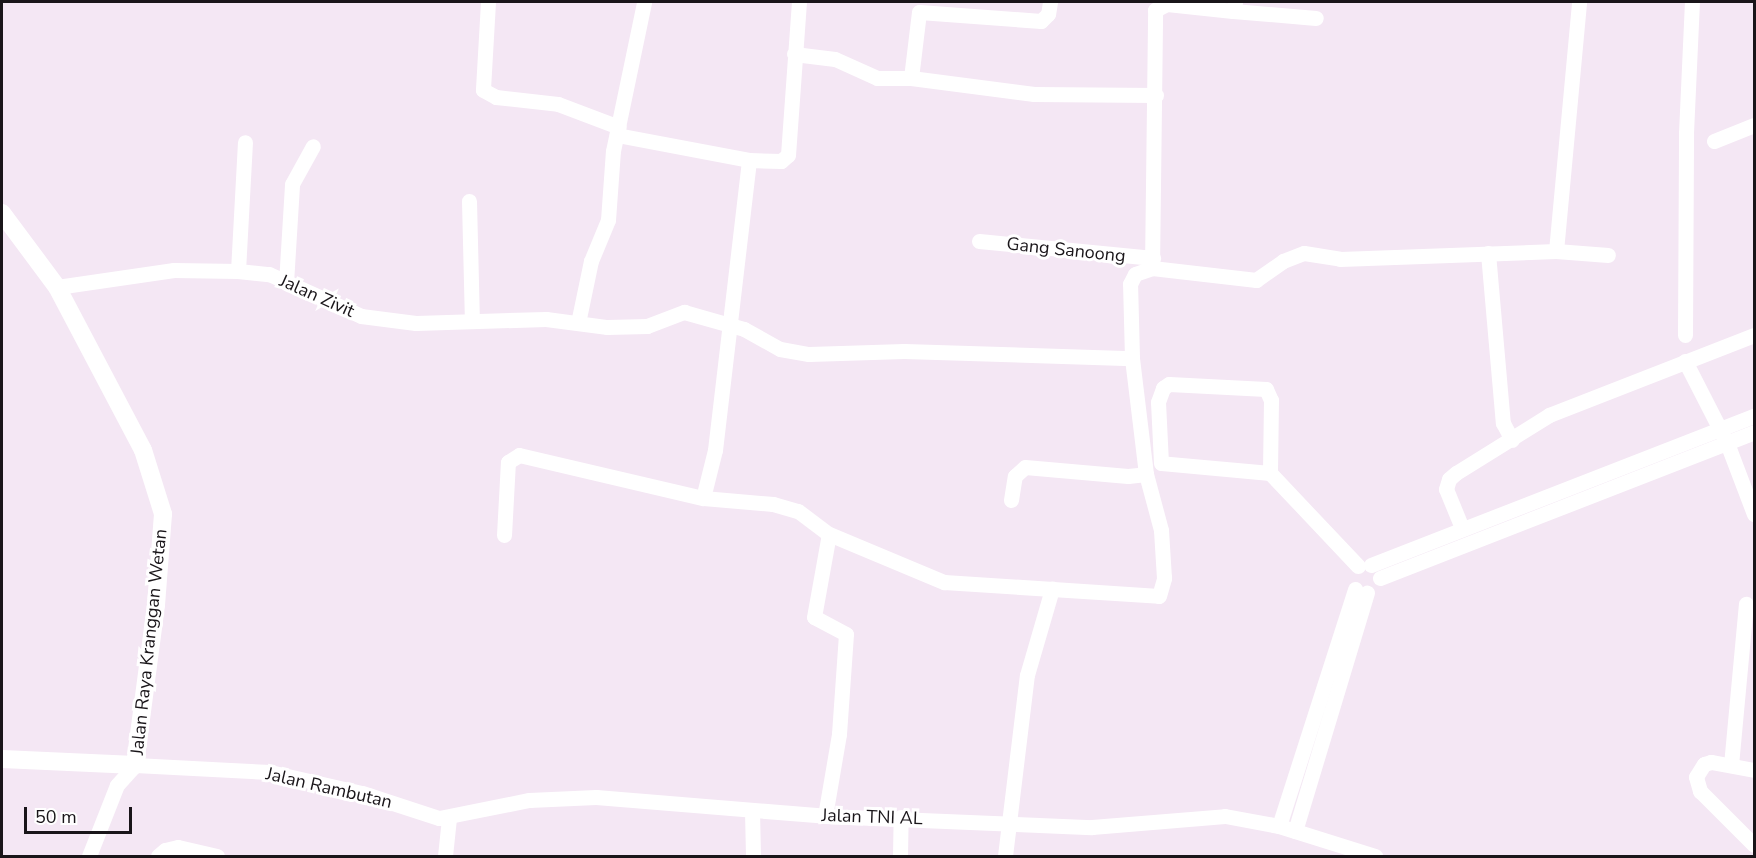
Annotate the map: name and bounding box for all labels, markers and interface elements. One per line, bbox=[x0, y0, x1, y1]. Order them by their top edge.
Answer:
street label: Gang Sanoong bbox=[1005, 233, 1127, 267]
street label: Jalan Zivit bbox=[276, 270, 358, 322]
street label: Jalan Raya Kranggan Wetan bbox=[126, 528, 172, 756]
street label: Jalan Rambutan bbox=[264, 763, 394, 813]
scale bar bbox=[27, 795, 135, 833]
street label: Jalan TNI AL bbox=[821, 804, 923, 830]
text: 50 m bbox=[35, 805, 77, 829]

